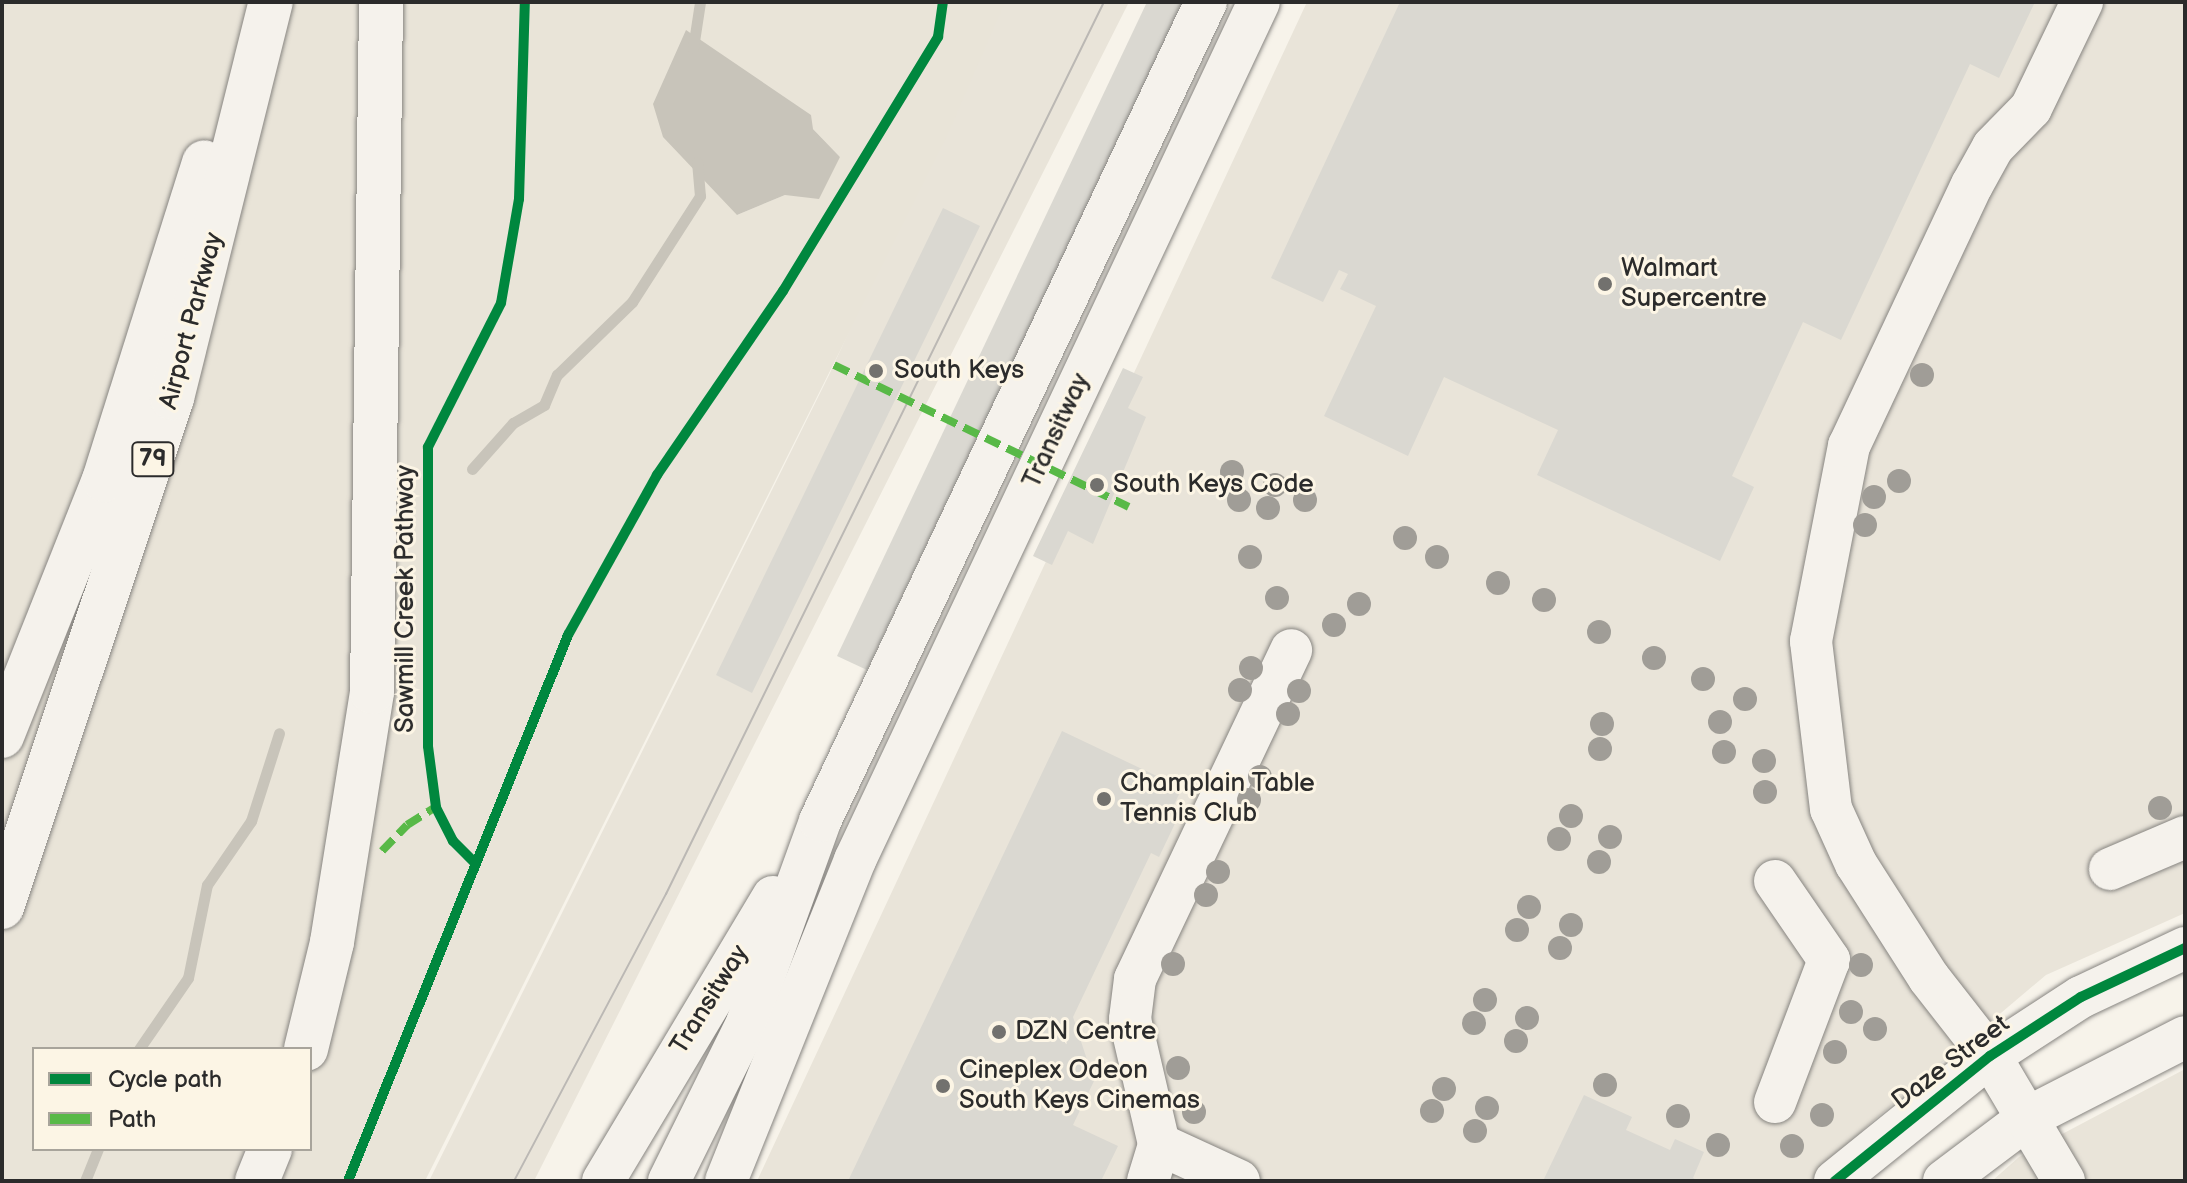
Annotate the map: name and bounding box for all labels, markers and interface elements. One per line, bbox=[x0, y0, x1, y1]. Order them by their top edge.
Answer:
street label: Airport Parkway bbox=[153, 229, 231, 413]
place label: Walmart Supercentre bbox=[1621, 253, 1767, 314]
marker: Walmart Supercentre bbox=[1596, 275, 1614, 293]
place label: South Keys bbox=[894, 355, 1024, 387]
marker: South Keys bbox=[865, 360, 887, 382]
street label: Transitway bbox=[1017, 369, 1097, 493]
road number: 79 bbox=[131, 439, 175, 479]
street label: Sawmill Creek Pathway bbox=[390, 465, 422, 733]
place label: South Keys Code bbox=[1113, 469, 1314, 501]
marker: South Keys Code bbox=[1088, 476, 1106, 494]
place label: Champlain Table Tennis Club bbox=[1120, 768, 1316, 830]
marker: Champlain Table Tennis Club bbox=[1095, 790, 1113, 808]
street label: Transitway bbox=[664, 939, 756, 1061]
street label: Daze Street bbox=[1886, 1009, 2016, 1117]
place label: DZN Centre bbox=[1015, 1016, 1156, 1048]
marker: DZN Centre bbox=[990, 1023, 1008, 1041]
legend bbox=[32, 1047, 312, 1151]
place label: Cineplex Odeon South Keys Cinemas bbox=[959, 1055, 1200, 1116]
text: Cycle path bbox=[108, 1065, 222, 1094]
marker: Cineplex Odeon South Keys Cinemas bbox=[934, 1077, 952, 1095]
text: Path bbox=[108, 1105, 156, 1134]

